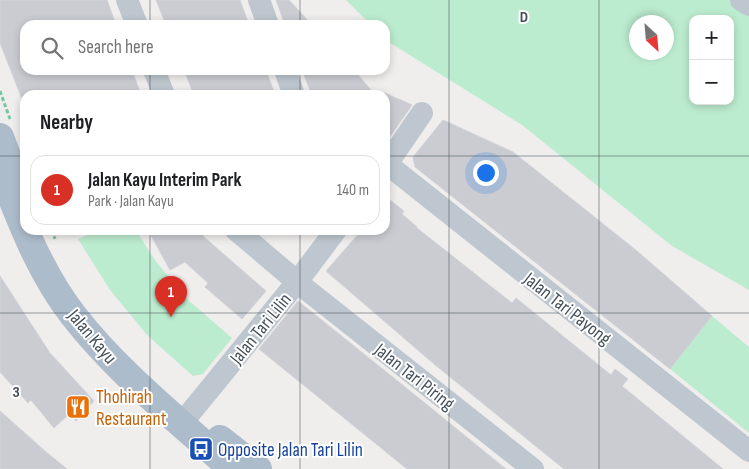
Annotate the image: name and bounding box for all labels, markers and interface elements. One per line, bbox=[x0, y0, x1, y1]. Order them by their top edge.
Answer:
text: D bbox=[520, 8, 528, 27]
north arrow bbox=[629, 15, 674, 60]
map controls bbox=[689, 15, 734, 105]
button: + bbox=[689, 15, 734, 60]
search box bbox=[20, 20, 390, 75]
icon: search bbox=[38, 34, 66, 62]
text: Search here bbox=[78, 36, 154, 59]
button: − bbox=[689, 60, 734, 105]
text: Nearby bbox=[40, 110, 93, 135]
your location bbox=[473, 160, 499, 186]
text: Jalan Kayu Interim Park bbox=[88, 169, 241, 192]
text: 1 bbox=[54, 181, 60, 200]
text: 140 m bbox=[337, 181, 369, 200]
text: Park · Jalan Kayu bbox=[88, 192, 174, 211]
street label: Jalan Tari Payong bbox=[518, 267, 616, 351]
pin: 1 bbox=[155, 276, 187, 317]
street label: Jalan Tari Lilin bbox=[225, 289, 297, 370]
street label: Jalan Kayu bbox=[62, 304, 121, 369]
street label: Jalan Tari Piring bbox=[369, 338, 459, 416]
text: 3 bbox=[12, 383, 20, 402]
place label: Thohirah Restaurant bbox=[96, 386, 167, 431]
restaurant icon: Thohirah Restaurant bbox=[65, 394, 91, 420]
bus stop icon: Opposite Jalan Tari Lilin bbox=[188, 436, 214, 462]
place label: Opposite Jalan Tari Lilin bbox=[218, 439, 363, 462]

